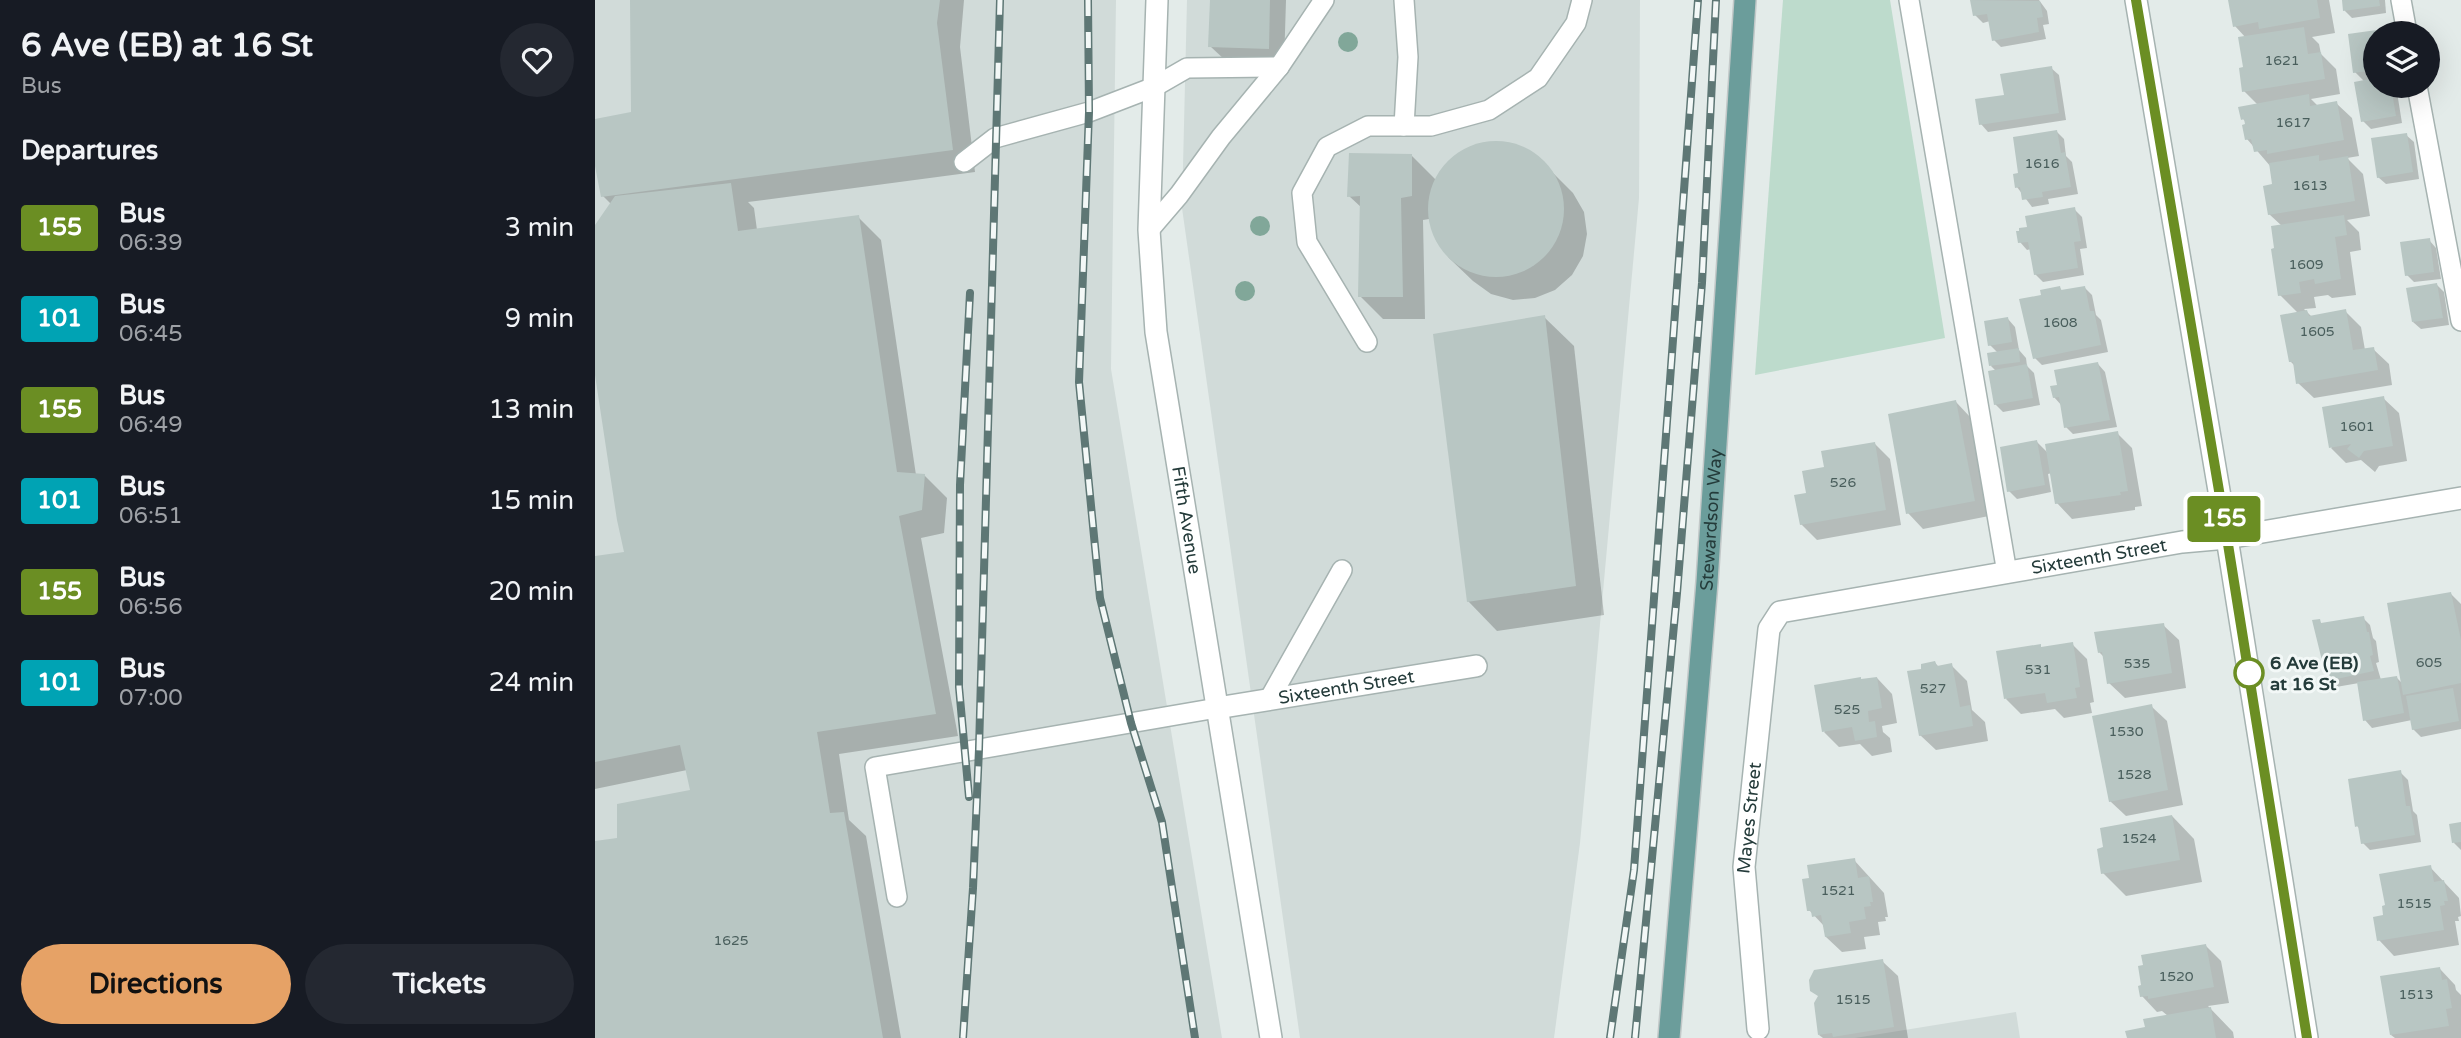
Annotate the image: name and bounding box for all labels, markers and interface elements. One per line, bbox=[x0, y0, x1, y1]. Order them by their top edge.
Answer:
map controls bbox=[2363, 21, 2440, 98]
button: layers bbox=[2363, 21, 2440, 98]
button: heart bbox=[500, 23, 574, 97]
text: 6 Ave (EB) at 16 St bbox=[21, 26, 313, 65]
house number: 1621 bbox=[2264, 52, 2300, 69]
text: Bus bbox=[21, 72, 62, 100]
house number: 1617 bbox=[2275, 114, 2311, 131]
text: Departures bbox=[21, 135, 158, 166]
house number: 1616 bbox=[2024, 155, 2060, 172]
house number: 1613 bbox=[2292, 177, 2328, 194]
text: Bus bbox=[119, 198, 165, 229]
text: 3 min bbox=[505, 212, 574, 243]
text: 155 bbox=[37, 213, 82, 242]
text: 06:39 bbox=[119, 229, 183, 257]
house number: 1609 bbox=[2288, 256, 2324, 273]
text: Bus bbox=[119, 289, 165, 320]
text: 9 min bbox=[505, 303, 574, 334]
text: 101 bbox=[37, 304, 82, 333]
house number: 1608 bbox=[2042, 314, 2078, 331]
text: 06:45 bbox=[119, 320, 183, 348]
house number: 1605 bbox=[2299, 323, 2335, 340]
text: Bus bbox=[119, 380, 165, 411]
text: 13 min bbox=[488, 394, 574, 425]
text: 155 bbox=[37, 395, 82, 424]
text: 06:49 bbox=[119, 411, 183, 439]
house number: 1601 bbox=[2339, 418, 2375, 435]
street label: Stewardson Way bbox=[1695, 448, 1727, 592]
street label: Fifth Avenue bbox=[1167, 465, 1206, 576]
text: Bus bbox=[119, 471, 165, 502]
house number: 526 bbox=[1830, 474, 1856, 491]
text: 15 min bbox=[488, 485, 574, 516]
text: 101 bbox=[37, 486, 82, 515]
line badge: 155 bbox=[2184, 496, 2264, 542]
text: 06:51 bbox=[119, 502, 183, 530]
text: 155 bbox=[2201, 504, 2247, 533]
street label: Sixteenth Street bbox=[2030, 534, 2169, 579]
text: Bus bbox=[119, 562, 165, 593]
text: 20 min bbox=[488, 576, 574, 607]
text: 155 bbox=[37, 577, 82, 606]
text: 06:56 bbox=[119, 593, 183, 621]
place label: 6 Ave (EB) at 16 St bbox=[2270, 652, 2359, 695]
text: Bus bbox=[119, 653, 165, 684]
house number: 605 bbox=[2416, 654, 2442, 671]
house number: 535 bbox=[2124, 655, 2150, 672]
marker: 6 Ave (EB) at 16 St bbox=[2234, 658, 2264, 688]
house number: 531 bbox=[2025, 661, 2051, 678]
street label: Sixteenth Street bbox=[1277, 665, 1416, 709]
text: 24 min bbox=[488, 667, 574, 698]
text: 101 bbox=[37, 668, 82, 697]
house number: 527 bbox=[1920, 680, 1946, 697]
text: 07:00 bbox=[119, 684, 183, 712]
house number: 525 bbox=[1834, 701, 1860, 718]
house number: 1530 bbox=[2108, 723, 2144, 740]
street label: Mayes Street bbox=[1732, 761, 1766, 875]
house number: 1528 bbox=[2116, 766, 2152, 783]
house number: 1524 bbox=[2121, 830, 2157, 847]
house number: 1521 bbox=[1820, 882, 1856, 899]
house number: 1515 bbox=[2396, 895, 2432, 912]
house number: 1625 bbox=[713, 932, 749, 949]
button: Directions bbox=[21, 944, 291, 1024]
button: Tickets bbox=[305, 944, 574, 1024]
house number: 1520 bbox=[2158, 968, 2194, 985]
house number: 1513 bbox=[2398, 986, 2434, 1003]
house number: 1515 bbox=[1835, 991, 1871, 1008]

